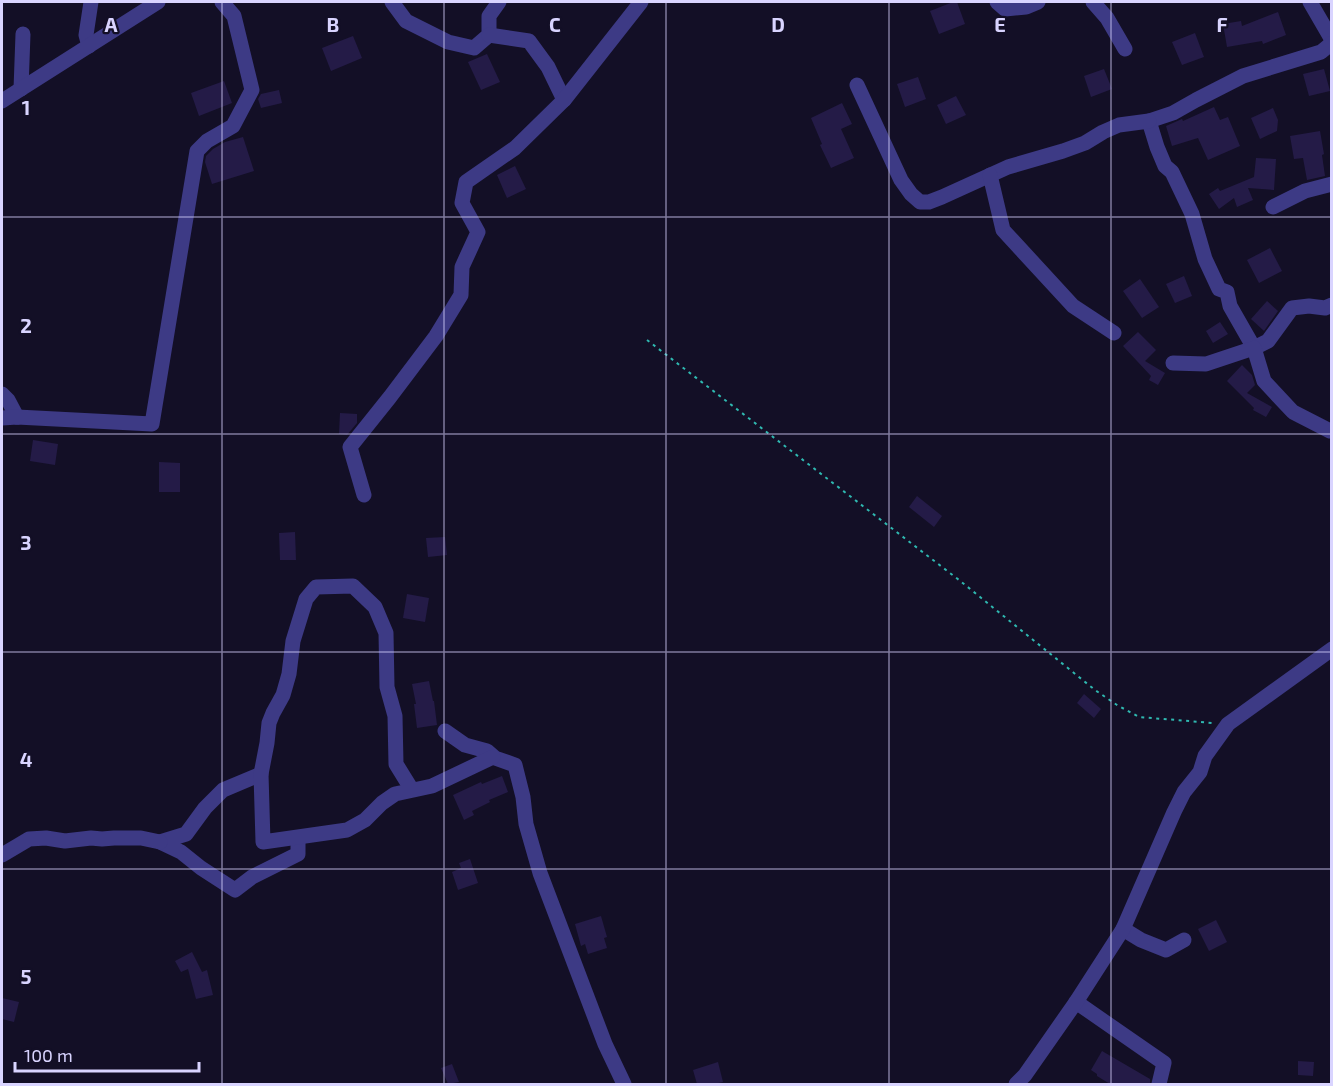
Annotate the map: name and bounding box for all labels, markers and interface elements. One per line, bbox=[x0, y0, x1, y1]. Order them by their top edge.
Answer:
text: A bbox=[104, 12, 118, 36]
text: B bbox=[327, 12, 339, 36]
text: C bbox=[549, 12, 561, 36]
text: D bbox=[771, 12, 785, 36]
text: E bbox=[994, 12, 1006, 36]
text: F bbox=[1216, 12, 1228, 36]
text: 1 bbox=[22, 95, 30, 119]
text: 2 bbox=[20, 313, 32, 337]
text: 3 bbox=[20, 530, 32, 554]
text: 4 bbox=[20, 747, 33, 771]
text: 5 bbox=[20, 964, 32, 988]
scale bar bbox=[15, 1035, 200, 1073]
text: 100 m bbox=[24, 1044, 73, 1066]

